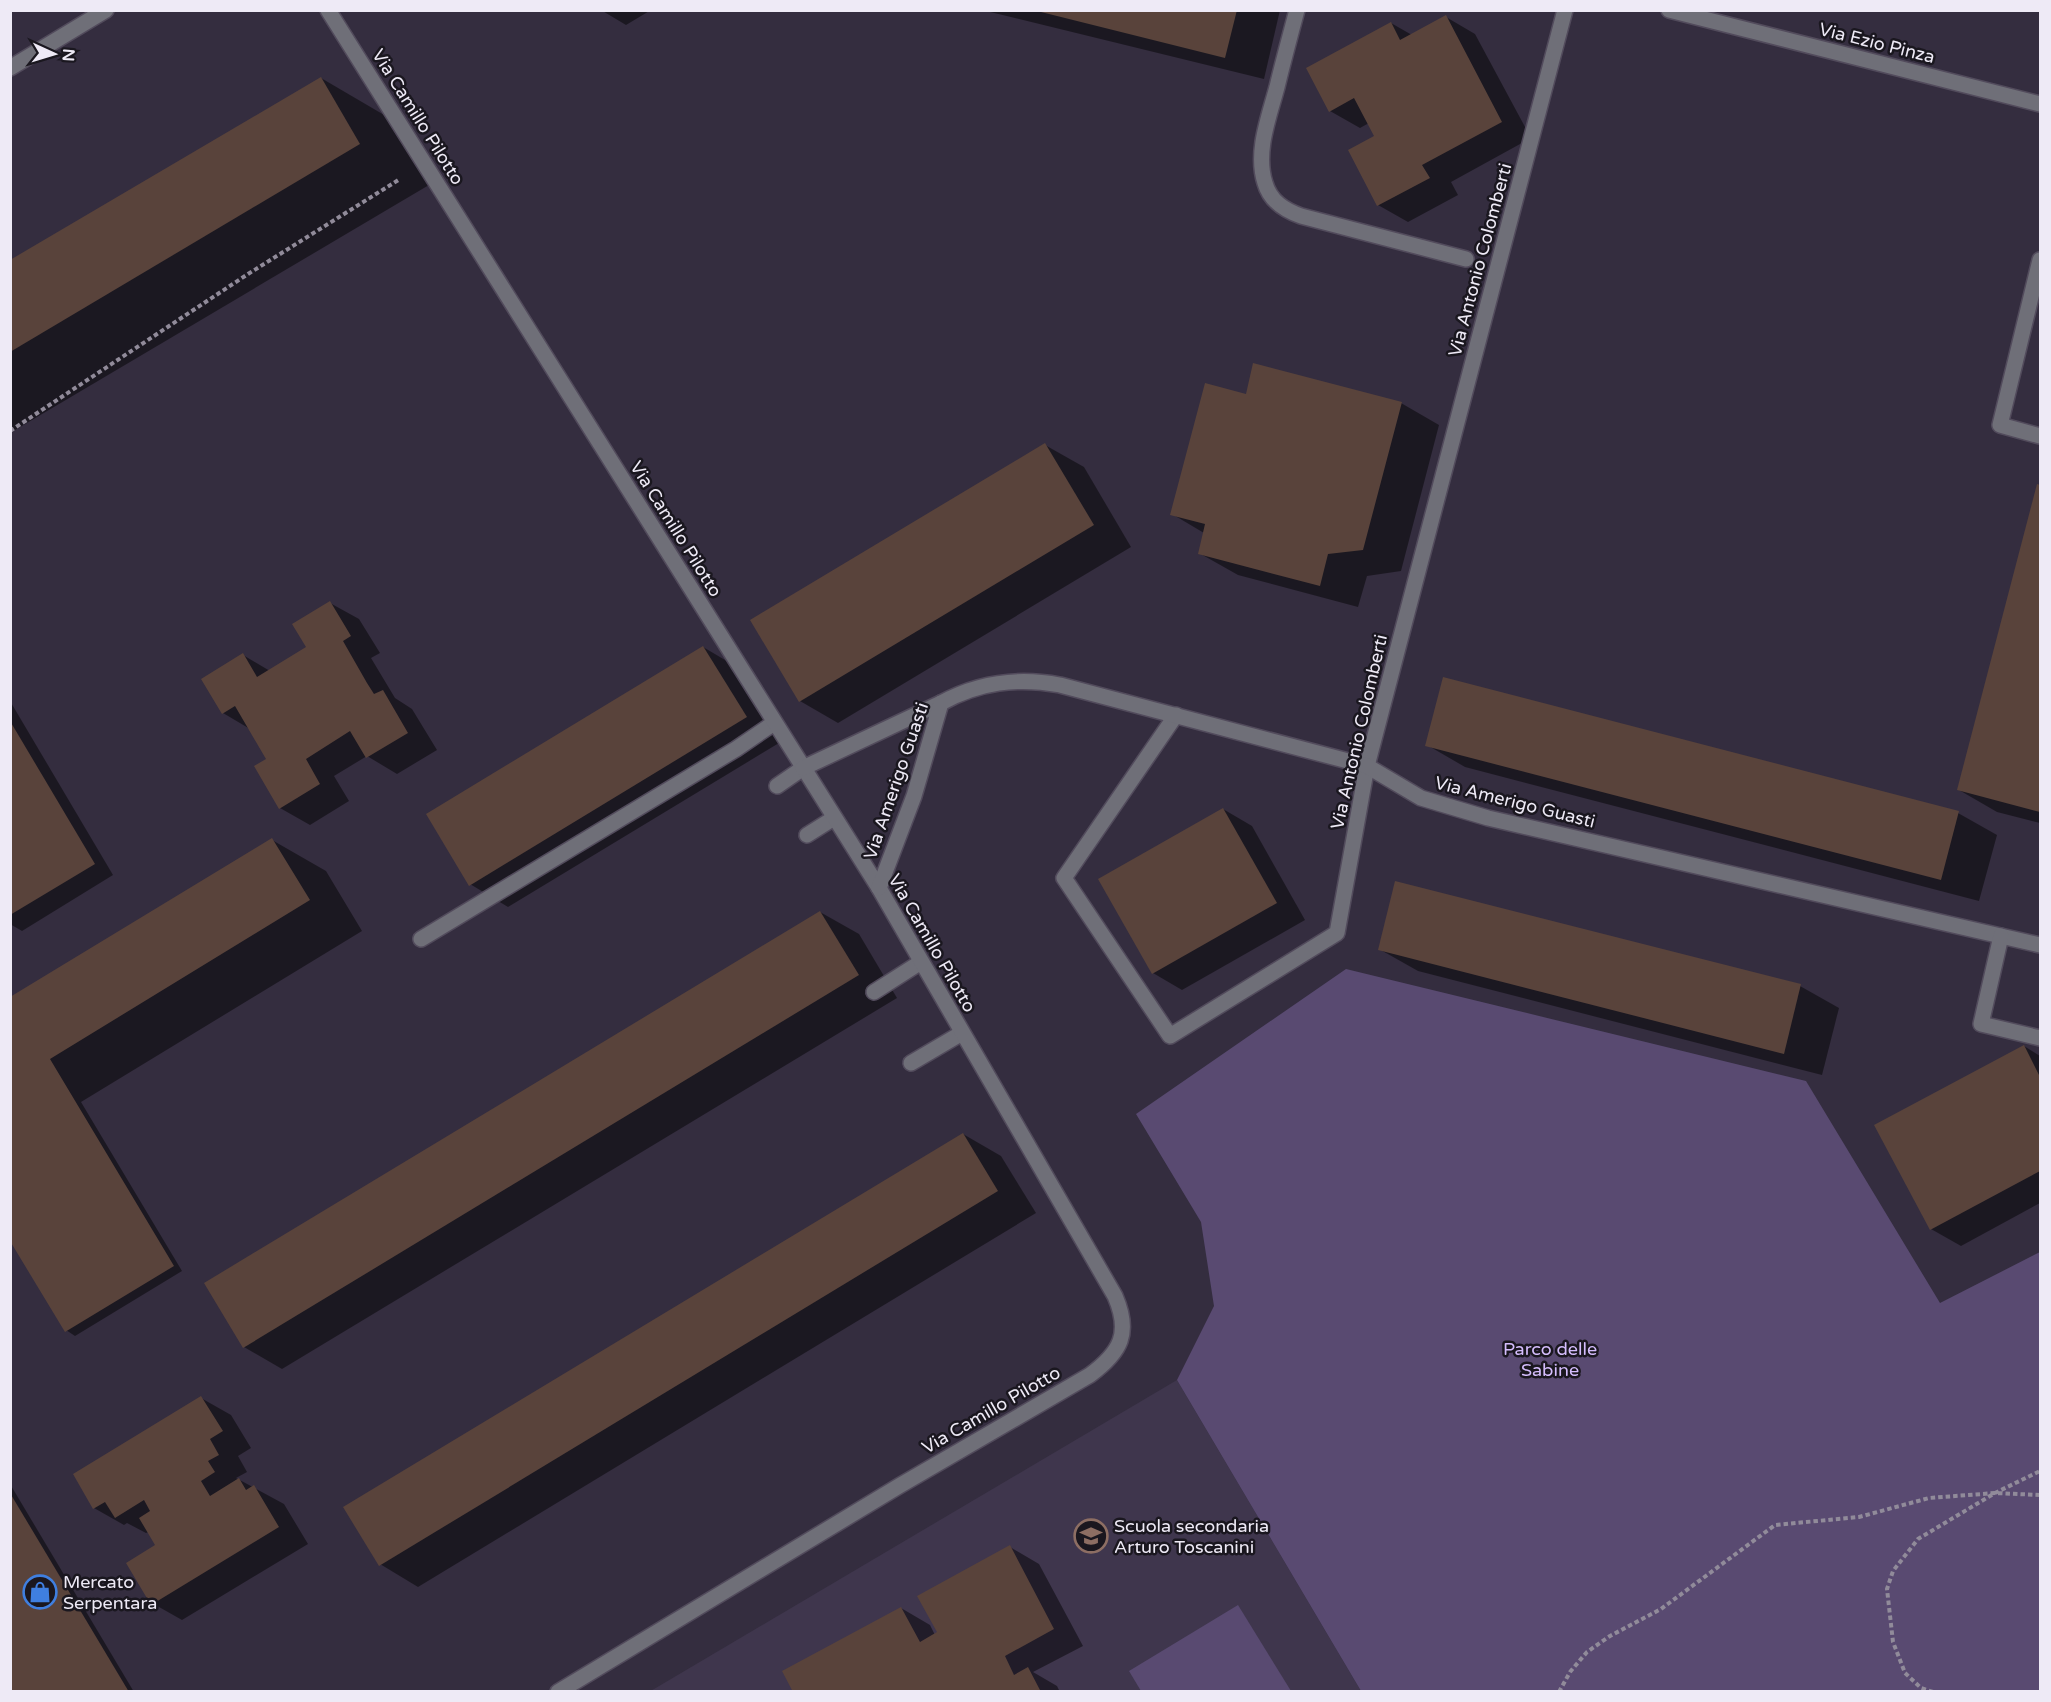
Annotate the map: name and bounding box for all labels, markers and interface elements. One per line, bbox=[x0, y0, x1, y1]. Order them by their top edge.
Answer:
street label: Via Ezio Pinza bbox=[1817, 18, 1937, 68]
north arrow bbox=[24, 24, 84, 84]
street label: Via Camillo Pilotto bbox=[367, 45, 469, 189]
text: N bbox=[58, 48, 78, 62]
street label: Via Antonio Colomberti bbox=[1444, 161, 1516, 359]
street label: Via Camillo Pilotto bbox=[625, 457, 727, 601]
street label: Via Antonio Colomberti bbox=[1326, 632, 1392, 832]
street label: Via Amerigo Guasti bbox=[859, 700, 933, 862]
street label: Via Amerigo Guasti bbox=[1432, 771, 1598, 833]
street label: Via Camillo Pilotto bbox=[883, 870, 981, 1016]
park label: Parco delle Sabine bbox=[1503, 1338, 1597, 1381]
street label: Via Camillo Pilotto bbox=[918, 1361, 1064, 1459]
place label: Scuola secondaria Arturo Toscanini bbox=[1114, 1515, 1269, 1558]
school or university icon: Scuola secondaria Arturo Toscanini bbox=[1073, 1518, 1109, 1554]
place label: Mercato Serpentara bbox=[63, 1571, 157, 1614]
shop icon: Mercato Serpentara bbox=[22, 1574, 58, 1610]

